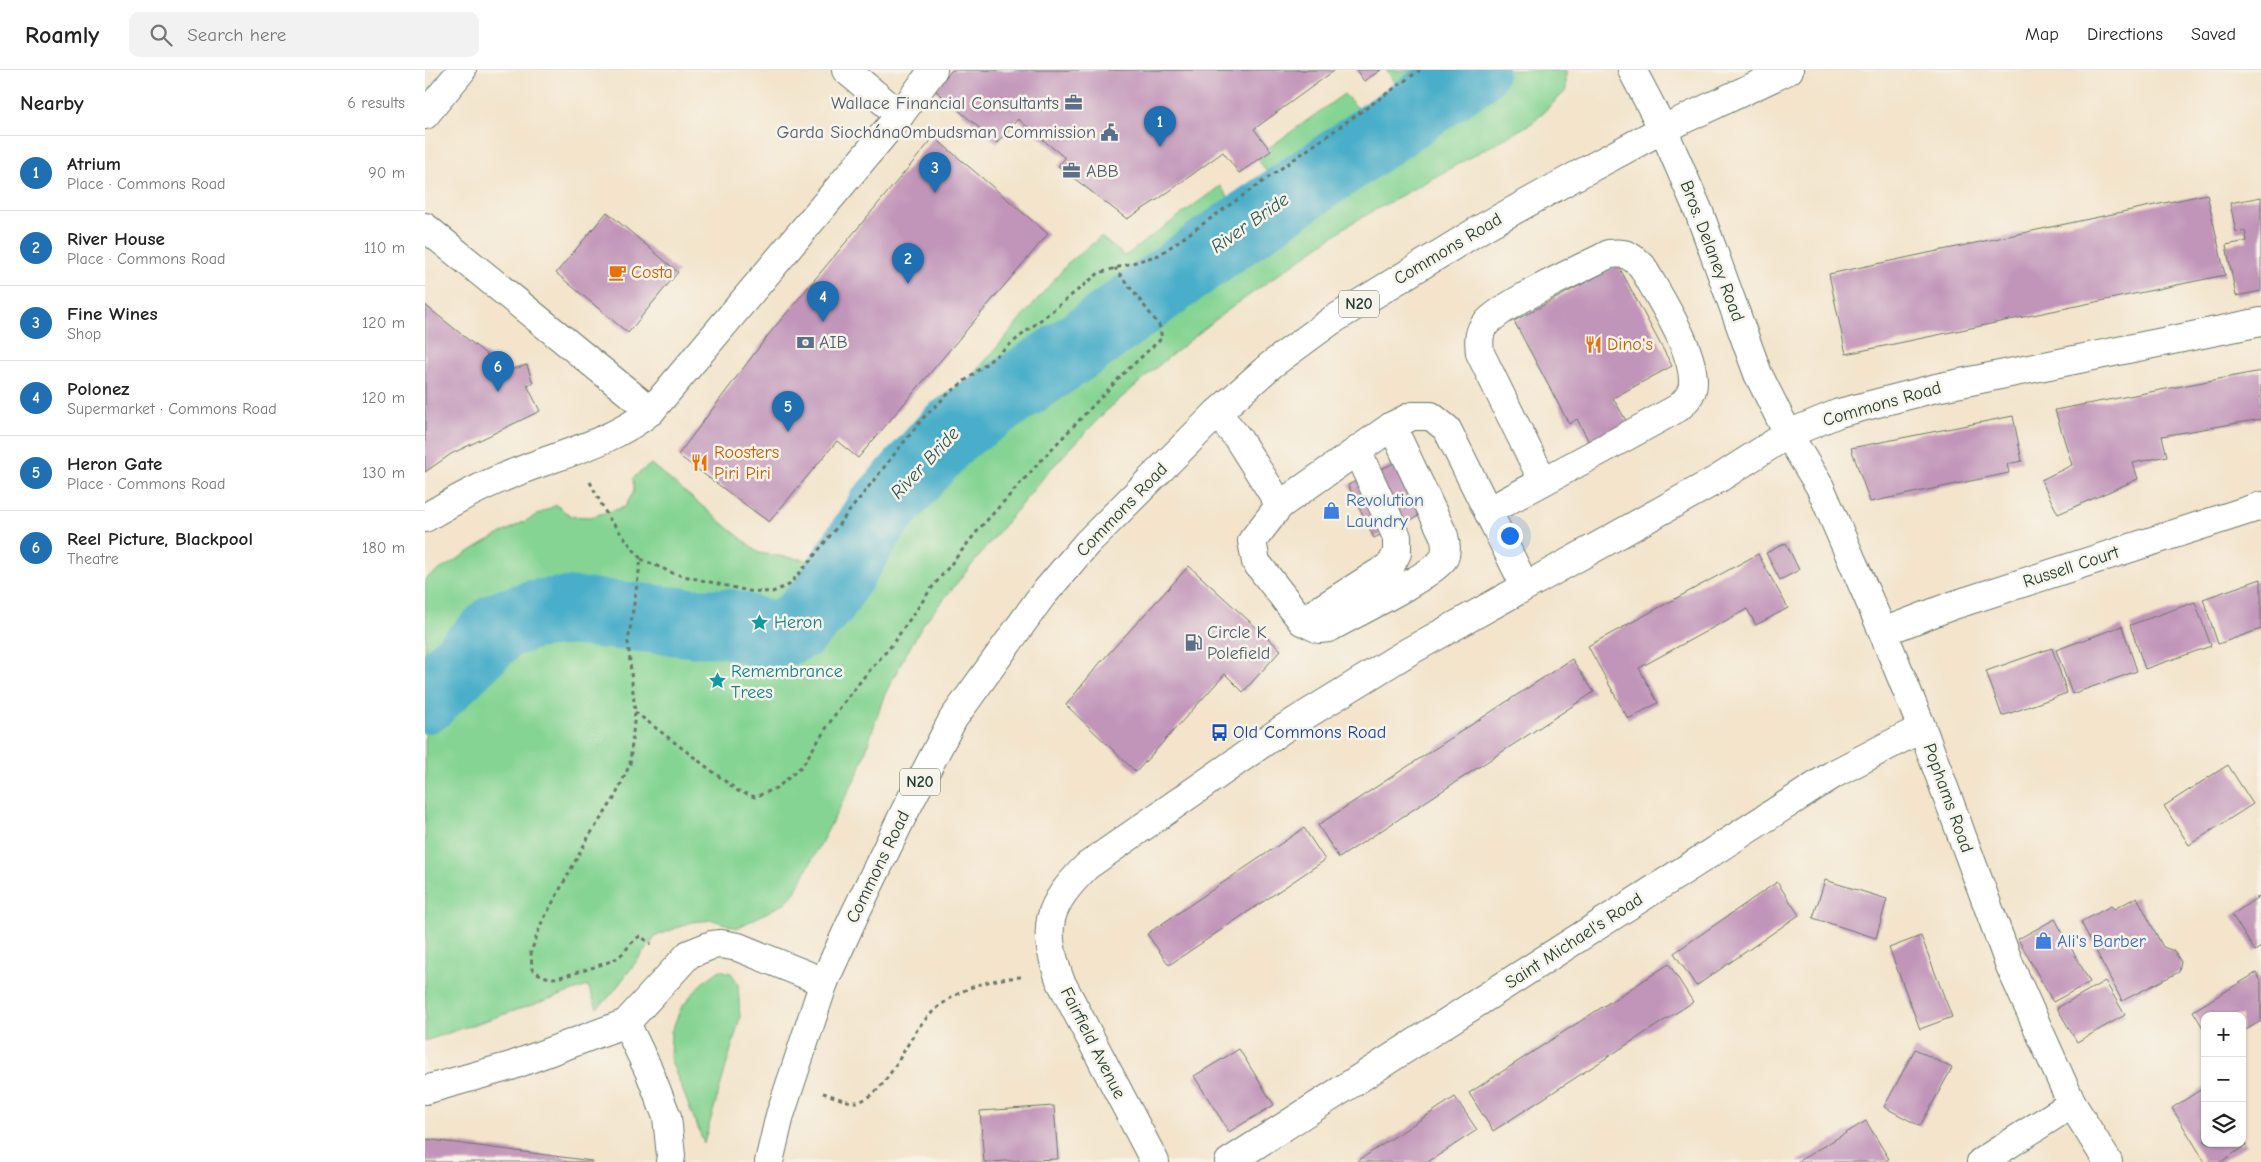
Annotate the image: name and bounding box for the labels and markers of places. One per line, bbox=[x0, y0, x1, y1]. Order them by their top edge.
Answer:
place label: Wallace Financial Consultants bbox=[831, 93, 1059, 114]
office icon: Wallace Financial Consultants bbox=[1063, 93, 1083, 113]
pin: 1 bbox=[1144, 106, 1176, 147]
place label: Garda SiochánaOmbudsman Commission bbox=[777, 122, 1096, 143]
public building icon: Garda SiochánaOmbudsman Commission bbox=[1100, 122, 1120, 142]
pin: 3 bbox=[919, 152, 951, 193]
office icon: ABB bbox=[1062, 161, 1082, 181]
place label: ABB bbox=[1086, 161, 1119, 182]
pin: 2 bbox=[892, 243, 924, 284]
cafe icon: Costa bbox=[607, 262, 627, 282]
place label: Costa bbox=[631, 262, 673, 283]
pin: 4 bbox=[807, 281, 839, 322]
bank icon: AIB bbox=[795, 332, 815, 352]
place label: AIB bbox=[819, 332, 848, 353]
restaurant icon: Dino's bbox=[1583, 334, 1603, 354]
place label: Dino's bbox=[1607, 334, 1653, 355]
pin: 6 bbox=[482, 351, 514, 392]
pin: 5 bbox=[772, 391, 804, 432]
place label: Roosters Piri Piri bbox=[714, 442, 779, 484]
restaurant icon: Roosters Piri Piri bbox=[690, 452, 710, 472]
place label: Revolution Laundry bbox=[1346, 490, 1424, 532]
shop icon: Revolution Laundry bbox=[1322, 500, 1342, 520]
place icon: Heron bbox=[750, 612, 770, 632]
place label: Heron bbox=[774, 612, 822, 633]
place label: Circle K Polefield bbox=[1207, 622, 1270, 664]
fuel station icon: Circle K Polefield bbox=[1183, 632, 1203, 652]
place label: Remembrance Trees bbox=[731, 661, 843, 703]
place icon: Remembrance Trees bbox=[707, 671, 727, 691]
bus stop icon: Old Commons Road bbox=[1209, 722, 1229, 742]
place label: Old Commons Road bbox=[1233, 722, 1386, 743]
shop icon: Ali's Barber bbox=[2033, 931, 2053, 951]
place label: Ali's Barber bbox=[2057, 931, 2147, 952]

